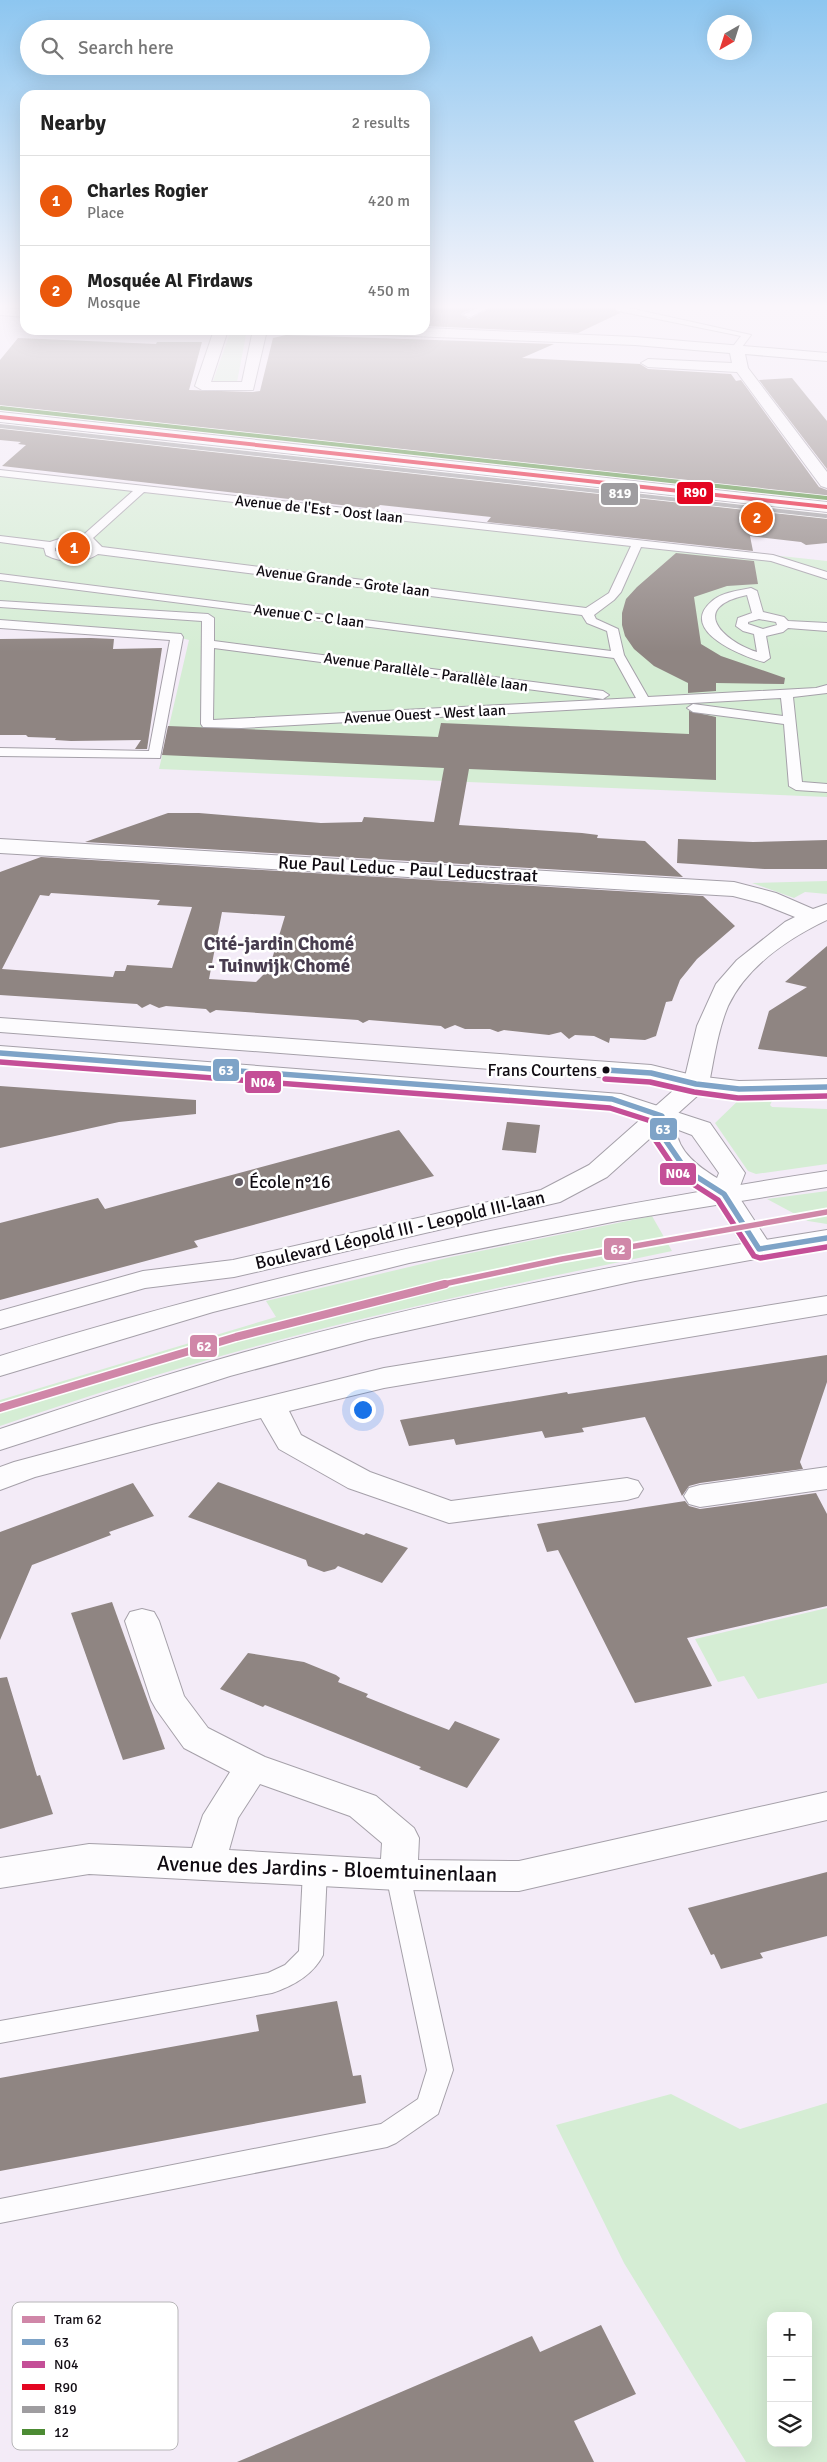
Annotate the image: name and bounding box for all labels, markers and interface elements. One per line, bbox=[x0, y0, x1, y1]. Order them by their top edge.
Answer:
north arrow bbox=[707, 15, 752, 60]
search box bbox=[20, 20, 430, 75]
icon: search bbox=[38, 34, 66, 62]
text: Search here bbox=[78, 36, 174, 60]
text: Nearby bbox=[40, 110, 106, 136]
text: 2 results bbox=[351, 113, 410, 133]
text: Charles Rogier bbox=[87, 179, 208, 203]
text: 1 bbox=[52, 191, 60, 211]
text: 420 m bbox=[368, 191, 410, 211]
text: Place bbox=[87, 203, 124, 223]
text: Mosquée Al Firdaws bbox=[87, 269, 253, 293]
text: 2 bbox=[52, 281, 60, 301]
text: 450 m bbox=[368, 281, 410, 301]
text: Mosque bbox=[87, 293, 140, 313]
line badge: R90 bbox=[676, 481, 714, 505]
line badge: 819 bbox=[600, 482, 639, 506]
text: R90 bbox=[683, 484, 707, 501]
text: 819 bbox=[609, 485, 632, 502]
street label: Avenue de l'Est - Oost laan bbox=[234, 491, 404, 527]
pin: 2 bbox=[741, 499, 773, 537]
pin: 1 bbox=[58, 529, 90, 567]
street label: Avenue Grande - Grote laan bbox=[255, 561, 431, 601]
street label: Avenue C - C laan bbox=[253, 600, 365, 632]
street label: Avenue Parallèle - Parallèle laan bbox=[323, 649, 529, 695]
street label: Avenue Ouest - West laan bbox=[344, 701, 506, 727]
street label: Rue Paul Leduc - Paul Leducstraat bbox=[278, 851, 538, 887]
district label: Cité-jardin Chomé - Tuinwijk Chomé bbox=[204, 932, 354, 978]
line badge: 63 bbox=[212, 1058, 240, 1082]
place label: Frans Courtens bbox=[487, 1060, 597, 1081]
text: 63 bbox=[218, 1062, 234, 1079]
marker: Frans Courtens bbox=[601, 1065, 611, 1075]
line badge: N04 bbox=[244, 1070, 282, 1094]
text: N04 bbox=[251, 1074, 276, 1091]
line badge: 63 bbox=[649, 1117, 678, 1141]
text: 63 bbox=[655, 1121, 671, 1138]
line badge: N04 bbox=[659, 1162, 697, 1186]
text: N04 bbox=[666, 1165, 691, 1182]
place label: École n°16 bbox=[249, 1171, 331, 1193]
marker: École n°16 bbox=[233, 1176, 245, 1188]
street label: Boulevard Léopold III - Leopold III-laan bbox=[253, 1186, 547, 1274]
line badge: 62 bbox=[603, 1237, 632, 1261]
text: 62 bbox=[610, 1241, 626, 1258]
line badge: 62 bbox=[189, 1334, 218, 1358]
text: 62 bbox=[196, 1338, 212, 1355]
your location bbox=[350, 1397, 376, 1423]
street label: Avenue des Jardins - Bloemtuinenlaan bbox=[156, 1850, 498, 1888]
legend bbox=[12, 2302, 178, 2450]
text: Tram 62 bbox=[54, 2311, 102, 2328]
map controls bbox=[767, 2312, 812, 2447]
button: + bbox=[767, 2312, 812, 2357]
text: 63 bbox=[54, 2334, 69, 2351]
text: N04 bbox=[54, 2356, 79, 2373]
button: − bbox=[767, 2357, 812, 2402]
text: R90 bbox=[54, 2379, 78, 2396]
text: 819 bbox=[54, 2401, 77, 2418]
button: layers bbox=[767, 2402, 812, 2447]
text: 12 bbox=[54, 2424, 69, 2441]

